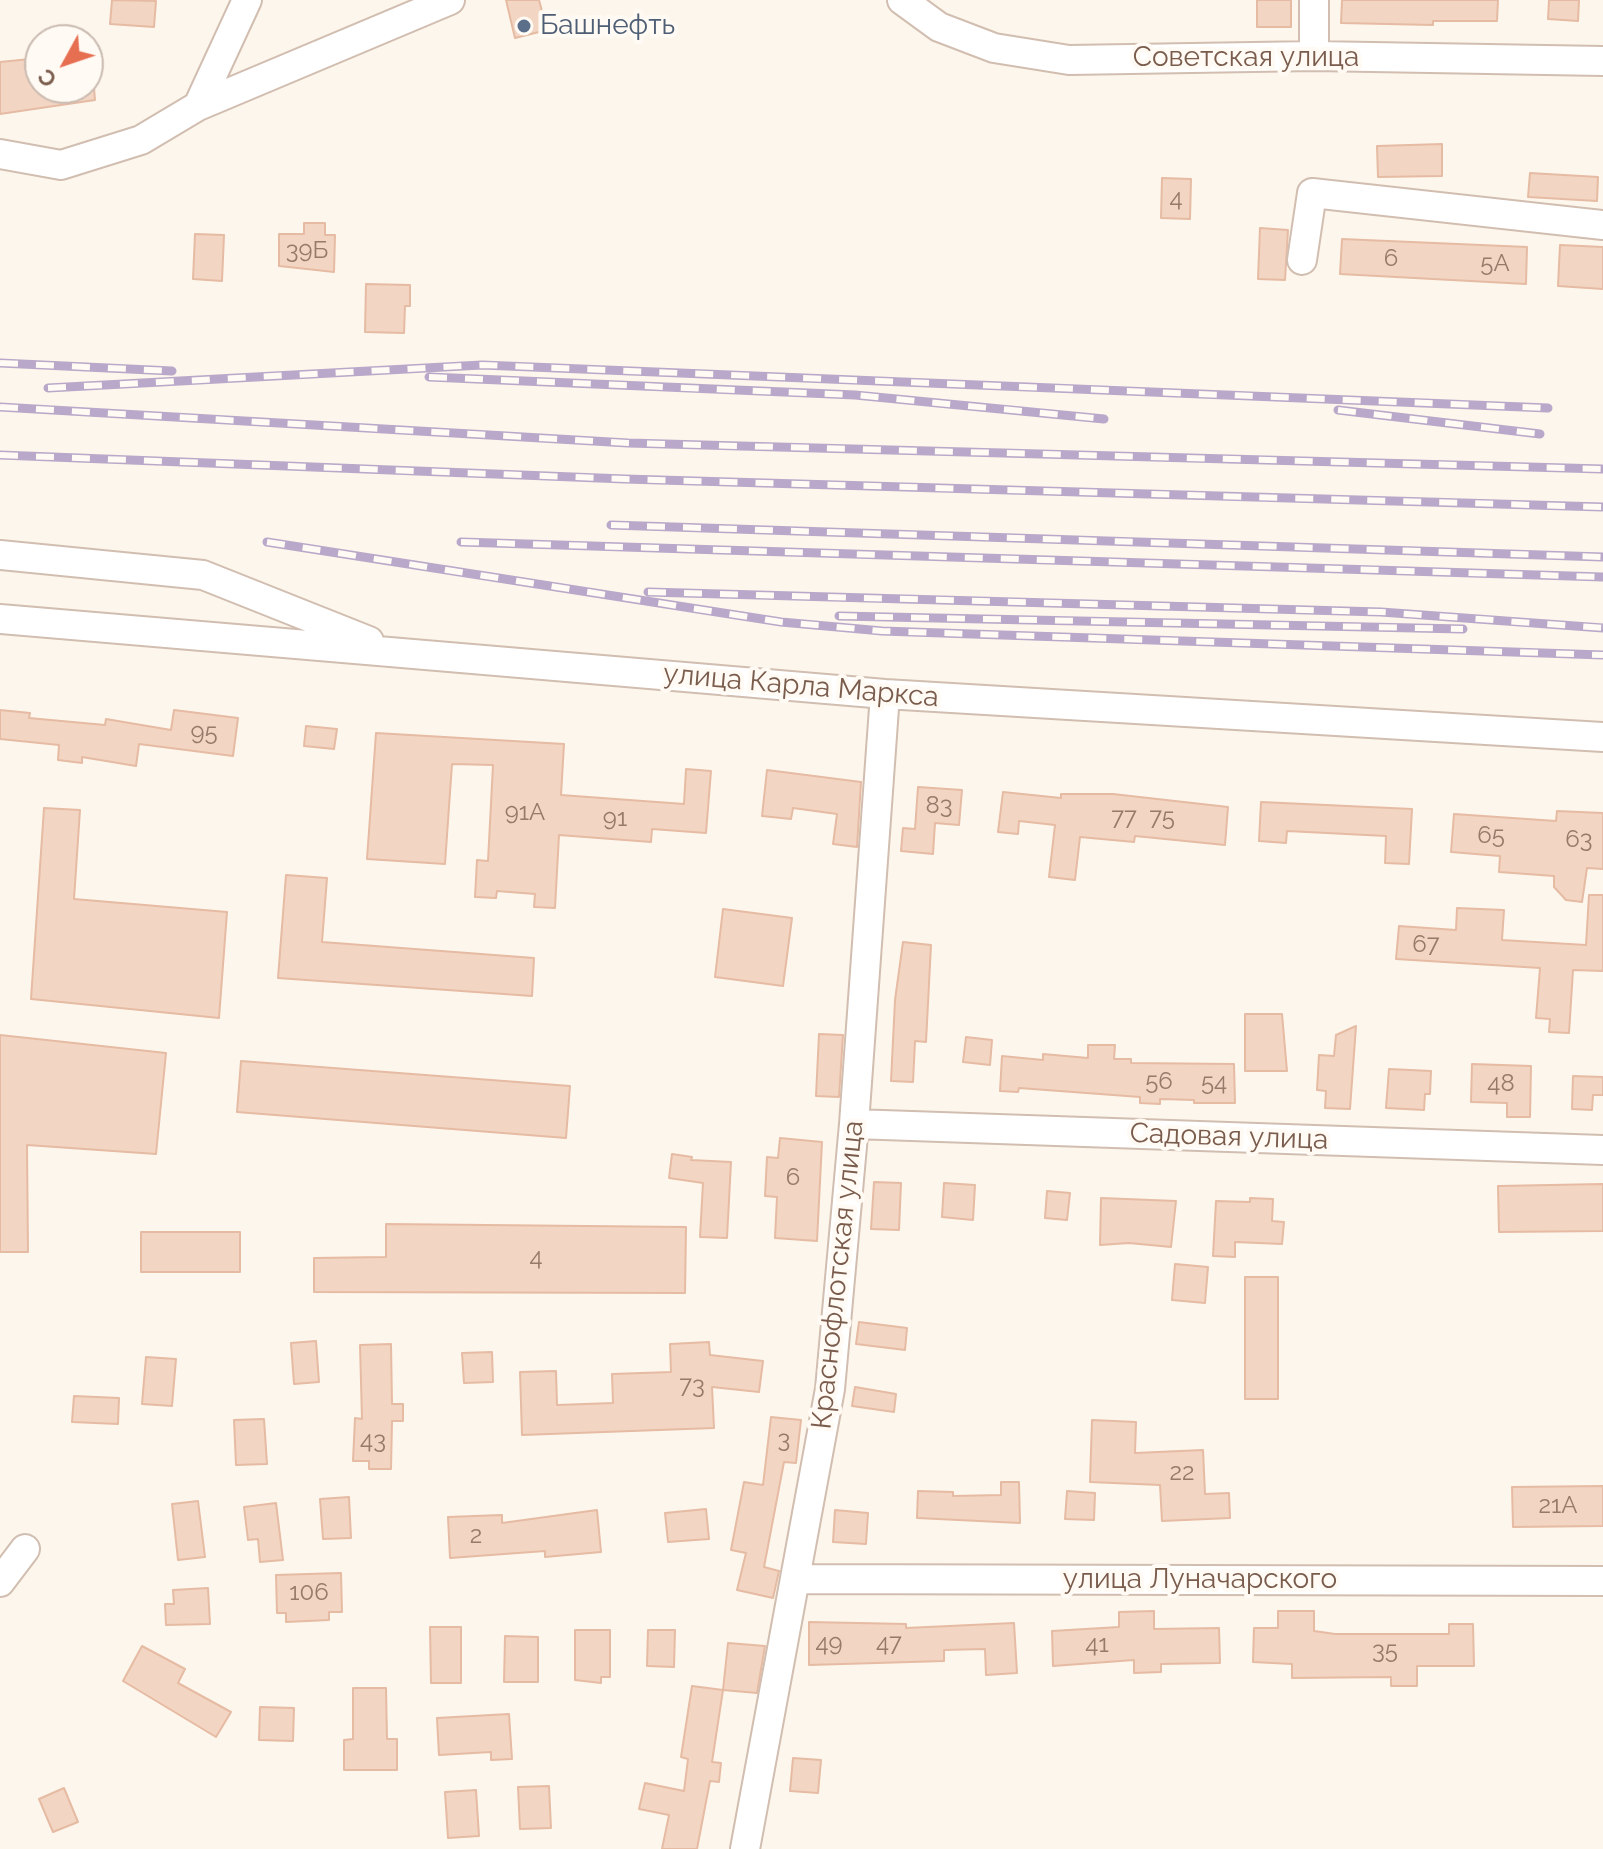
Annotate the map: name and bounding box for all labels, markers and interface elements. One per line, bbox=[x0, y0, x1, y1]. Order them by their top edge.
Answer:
place label: Башнефть bbox=[540, 9, 675, 43]
marker: Башнефть bbox=[515, 17, 533, 35]
north arrow bbox=[24, 24, 104, 104]
street label: Советская улица bbox=[1133, 41, 1359, 75]
text: С bbox=[32, 64, 62, 92]
house number: 4 bbox=[1169, 185, 1183, 213]
house number: 39Б bbox=[286, 237, 328, 265]
house number: 6 bbox=[1384, 245, 1398, 273]
house number: 5А bbox=[1480, 250, 1510, 278]
street label: улица Карла Маркса bbox=[662, 657, 940, 715]
house number: 95 bbox=[190, 719, 218, 747]
house number: 83 bbox=[925, 792, 953, 820]
house number: 91А bbox=[505, 799, 545, 827]
house number: 77 bbox=[1111, 804, 1137, 832]
house number: 75 bbox=[1149, 804, 1175, 832]
house number: 91 bbox=[603, 805, 627, 833]
house number: 65 bbox=[1477, 822, 1505, 850]
house number: 63 bbox=[1565, 826, 1593, 854]
house number: 67 bbox=[1412, 931, 1440, 959]
house number: 56 bbox=[1145, 1068, 1173, 1096]
house number: 54 bbox=[1201, 1069, 1227, 1097]
house number: 48 bbox=[1487, 1070, 1515, 1098]
street label: Садовая улица bbox=[1129, 1117, 1329, 1157]
street label: Краснофлотская улица bbox=[805, 1119, 871, 1431]
house number: 6 bbox=[786, 1164, 800, 1192]
house number: 4 bbox=[529, 1244, 543, 1272]
house number: 73 bbox=[679, 1372, 705, 1400]
house number: 3 bbox=[778, 1426, 790, 1454]
house number: 43 bbox=[360, 1427, 386, 1455]
house number: 22 bbox=[1169, 1459, 1195, 1487]
house number: 21А bbox=[1539, 1492, 1577, 1520]
house number: 2 bbox=[470, 1522, 482, 1550]
street label: улица Луначарского bbox=[1063, 1563, 1337, 1597]
house number: 106 bbox=[289, 1579, 329, 1607]
house number: 49 bbox=[815, 1630, 843, 1658]
house number: 47 bbox=[876, 1630, 902, 1658]
house number: 41 bbox=[1085, 1631, 1109, 1659]
house number: 35 bbox=[1372, 1637, 1398, 1665]

